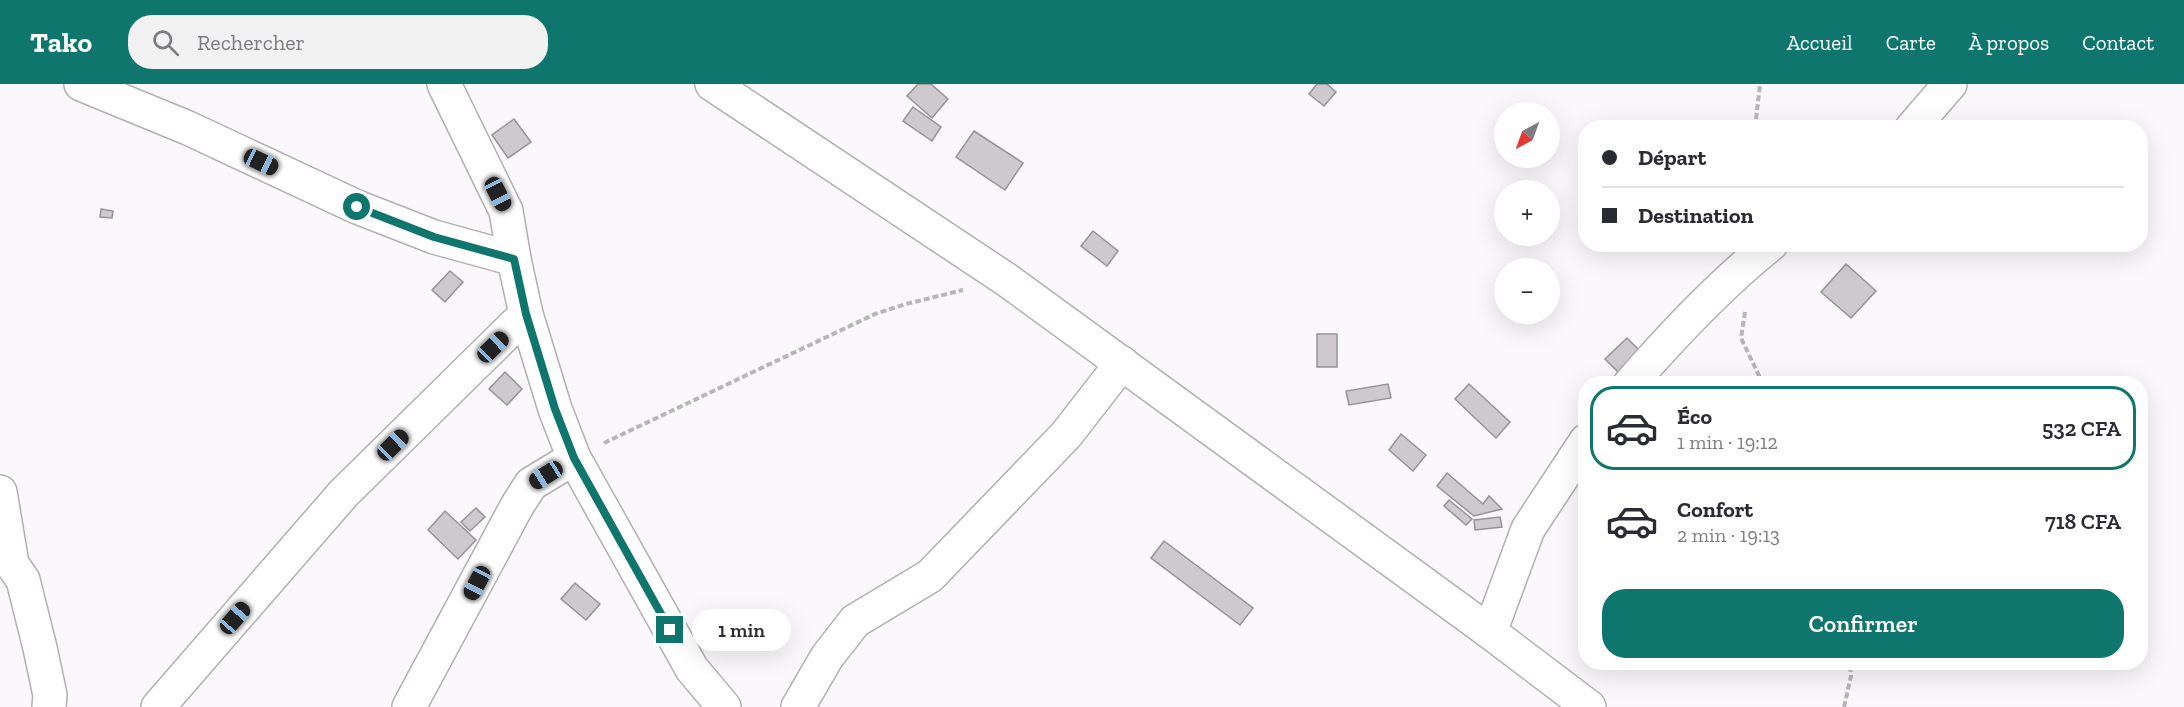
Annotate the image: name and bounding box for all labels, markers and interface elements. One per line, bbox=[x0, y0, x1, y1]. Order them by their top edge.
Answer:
search box bbox=[128, 15, 548, 69]
text: Tako bbox=[30, 26, 92, 59]
icon: search bbox=[149, 26, 182, 59]
text: Rechercher bbox=[197, 29, 305, 56]
text: Accueil bbox=[1787, 30, 1853, 55]
text: Carte bbox=[1886, 30, 1936, 55]
text: À propos bbox=[1969, 30, 2049, 55]
text: Contact bbox=[2082, 30, 2154, 55]
north arrow bbox=[1494, 102, 1560, 168]
map controls bbox=[1494, 102, 1560, 324]
text: Départ bbox=[1638, 144, 1706, 171]
car bbox=[241, 146, 281, 178]
car bbox=[482, 174, 514, 214]
button: + bbox=[1494, 180, 1560, 246]
route start bbox=[343, 193, 370, 220]
text: Destination bbox=[1638, 202, 1753, 229]
button: − bbox=[1494, 258, 1560, 324]
car bbox=[474, 328, 512, 366]
icon: car bbox=[1605, 401, 1659, 455]
text: Éco bbox=[1677, 403, 1712, 430]
text: 532 CFA bbox=[2042, 415, 2121, 442]
car bbox=[374, 426, 412, 464]
text: 1 min · 19:12 bbox=[1677, 430, 1778, 454]
car bbox=[526, 458, 566, 492]
icon: car bbox=[1605, 494, 1659, 548]
text: Confort bbox=[1677, 496, 1753, 523]
text: 718 CFA bbox=[2045, 508, 2121, 535]
text: 2 min · 19:13 bbox=[1677, 523, 1780, 547]
car bbox=[461, 563, 493, 603]
button: Confirmer bbox=[1602, 589, 2124, 658]
car bbox=[216, 599, 254, 637]
callout: 1 min bbox=[691, 609, 790, 651]
route end bbox=[656, 616, 683, 643]
text: 1 min bbox=[718, 618, 765, 642]

